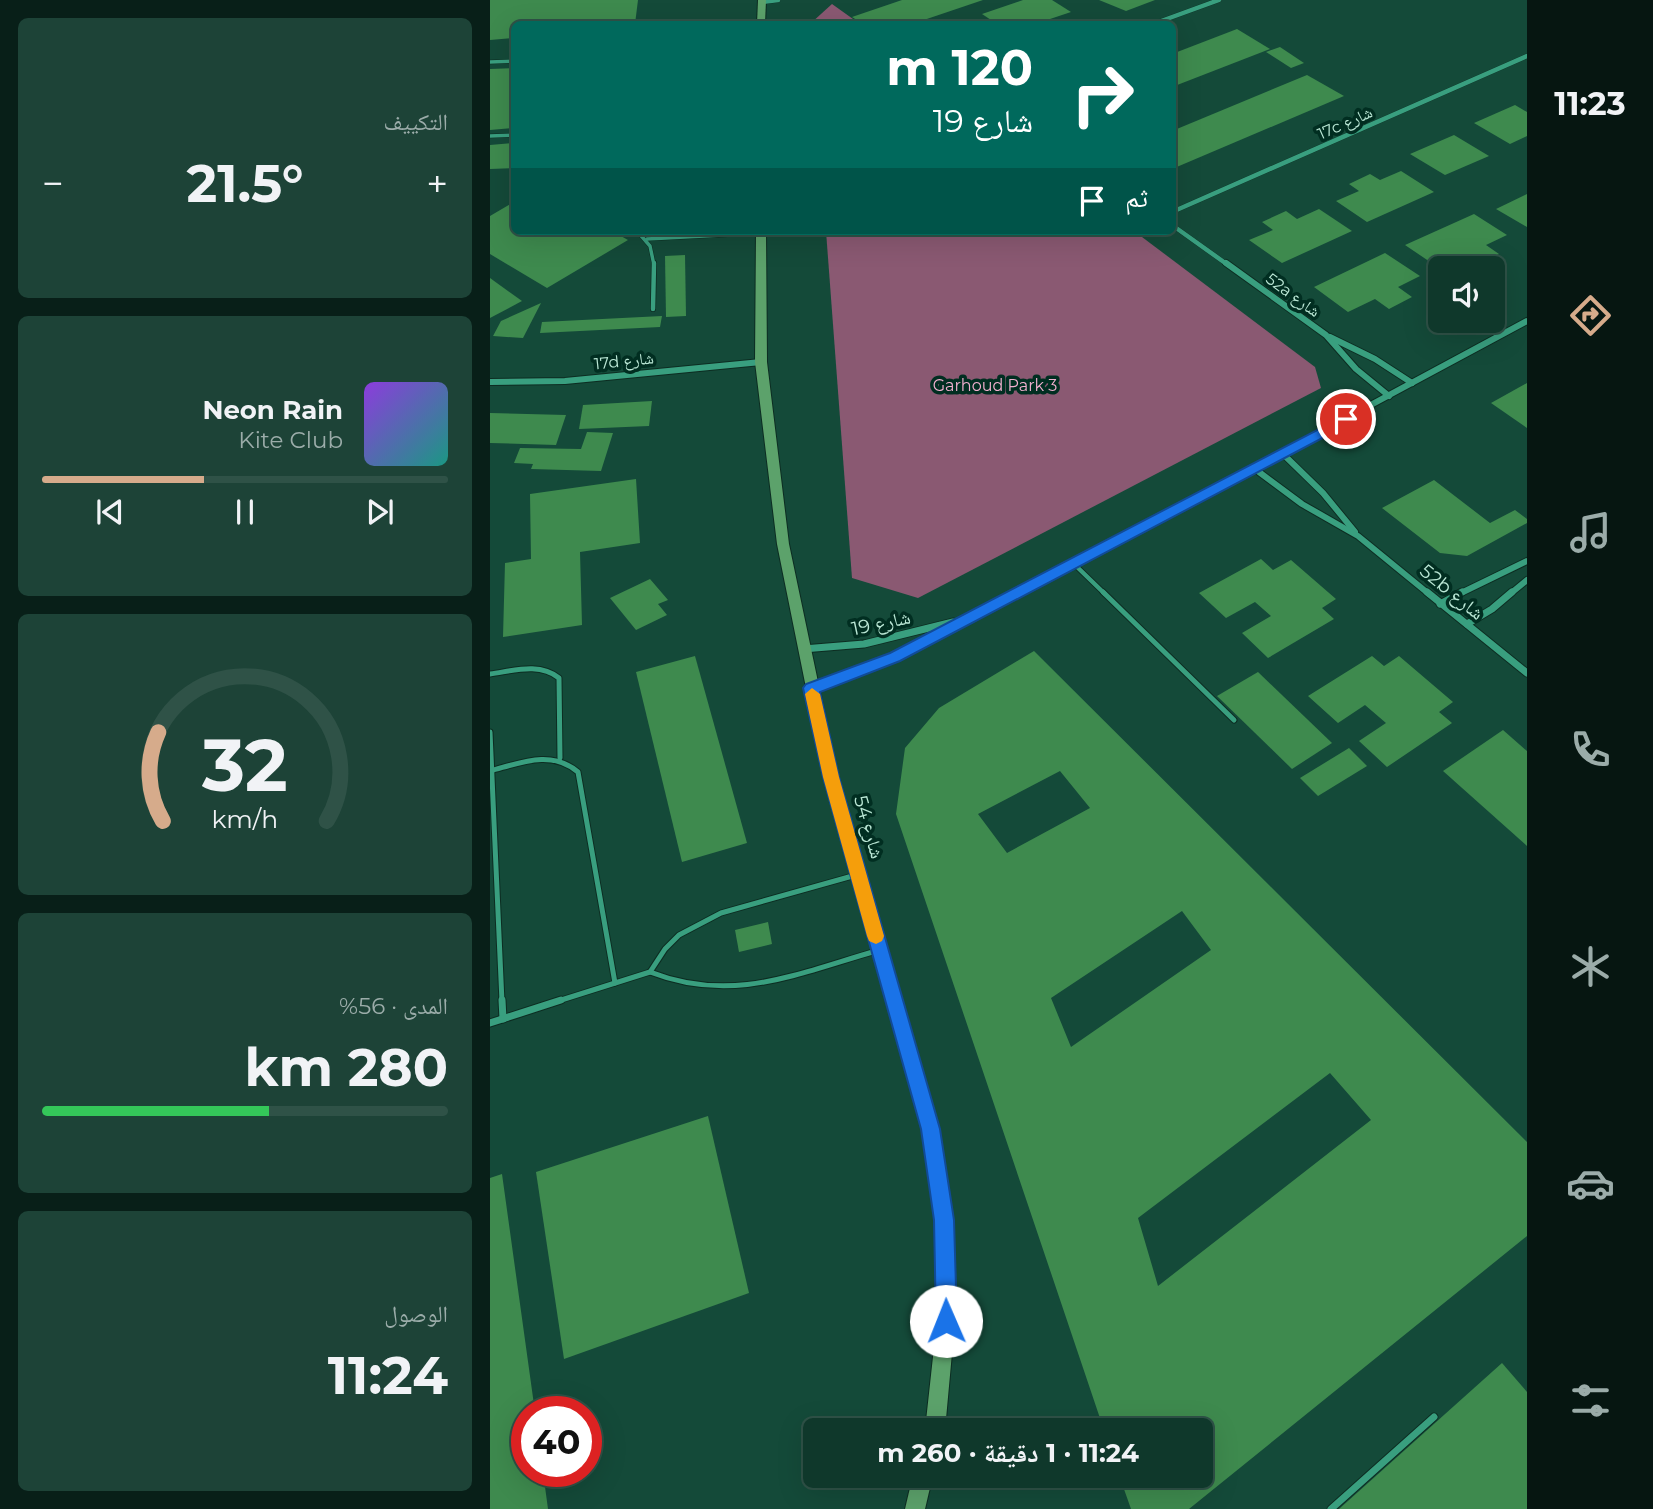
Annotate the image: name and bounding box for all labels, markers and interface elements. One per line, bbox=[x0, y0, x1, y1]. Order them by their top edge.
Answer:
text: 120 m bbox=[886, 38, 1033, 97]
icon: right bbox=[1057, 49, 1148, 140]
text: 11:23 bbox=[1554, 84, 1626, 123]
text: شارع 19 bbox=[933, 101, 1033, 140]
street label: 17c شارع bbox=[1315, 103, 1376, 144]
text: التكييف bbox=[383, 108, 448, 136]
text: 21.5° bbox=[186, 152, 304, 215]
text: − bbox=[42, 160, 64, 207]
text: + bbox=[426, 160, 448, 207]
icon: arrive bbox=[1073, 182, 1111, 220]
text: ثم bbox=[1125, 182, 1148, 214]
map controls bbox=[1428, 256, 1505, 333]
button: sound bbox=[1428, 256, 1505, 333]
street label: 52a شارع bbox=[1262, 269, 1324, 322]
icon: directions bbox=[1566, 291, 1615, 340]
street label: 17d شارع bbox=[593, 348, 655, 375]
park label: Garhoud Park 3 bbox=[933, 376, 1057, 395]
pin bbox=[1316, 389, 1376, 449]
text: Neon Rain bbox=[202, 394, 343, 426]
icon: arrive bbox=[1327, 400, 1365, 438]
text: Kite Club bbox=[238, 426, 343, 454]
icon: previous bbox=[91, 493, 129, 531]
icon: pause bbox=[226, 493, 264, 531]
icon: next bbox=[361, 493, 399, 531]
icon: music bbox=[1566, 508, 1615, 557]
street label: 52b شارع bbox=[1415, 559, 1489, 625]
street label: شارع 19 bbox=[849, 606, 913, 640]
text: 32 bbox=[201, 721, 288, 809]
icon: phone bbox=[1566, 725, 1615, 774]
street label: شارع 54 bbox=[849, 793, 889, 861]
text: km/h bbox=[212, 803, 278, 833]
icon: climate bbox=[1566, 942, 1615, 991]
text: المدى · 56% bbox=[339, 992, 448, 1020]
text: 280 km bbox=[245, 1036, 448, 1099]
icon: car bbox=[1566, 1159, 1615, 1208]
position arrow bbox=[909, 1284, 983, 1358]
text: الوصول bbox=[384, 1300, 448, 1328]
text: 11:24 bbox=[328, 1344, 448, 1407]
icon: filters bbox=[1566, 1376, 1615, 1425]
speed limit sign: 40 bbox=[511, 1396, 602, 1487]
text: 11:24 · 1 دقيقة · 260 m bbox=[877, 1437, 1139, 1469]

